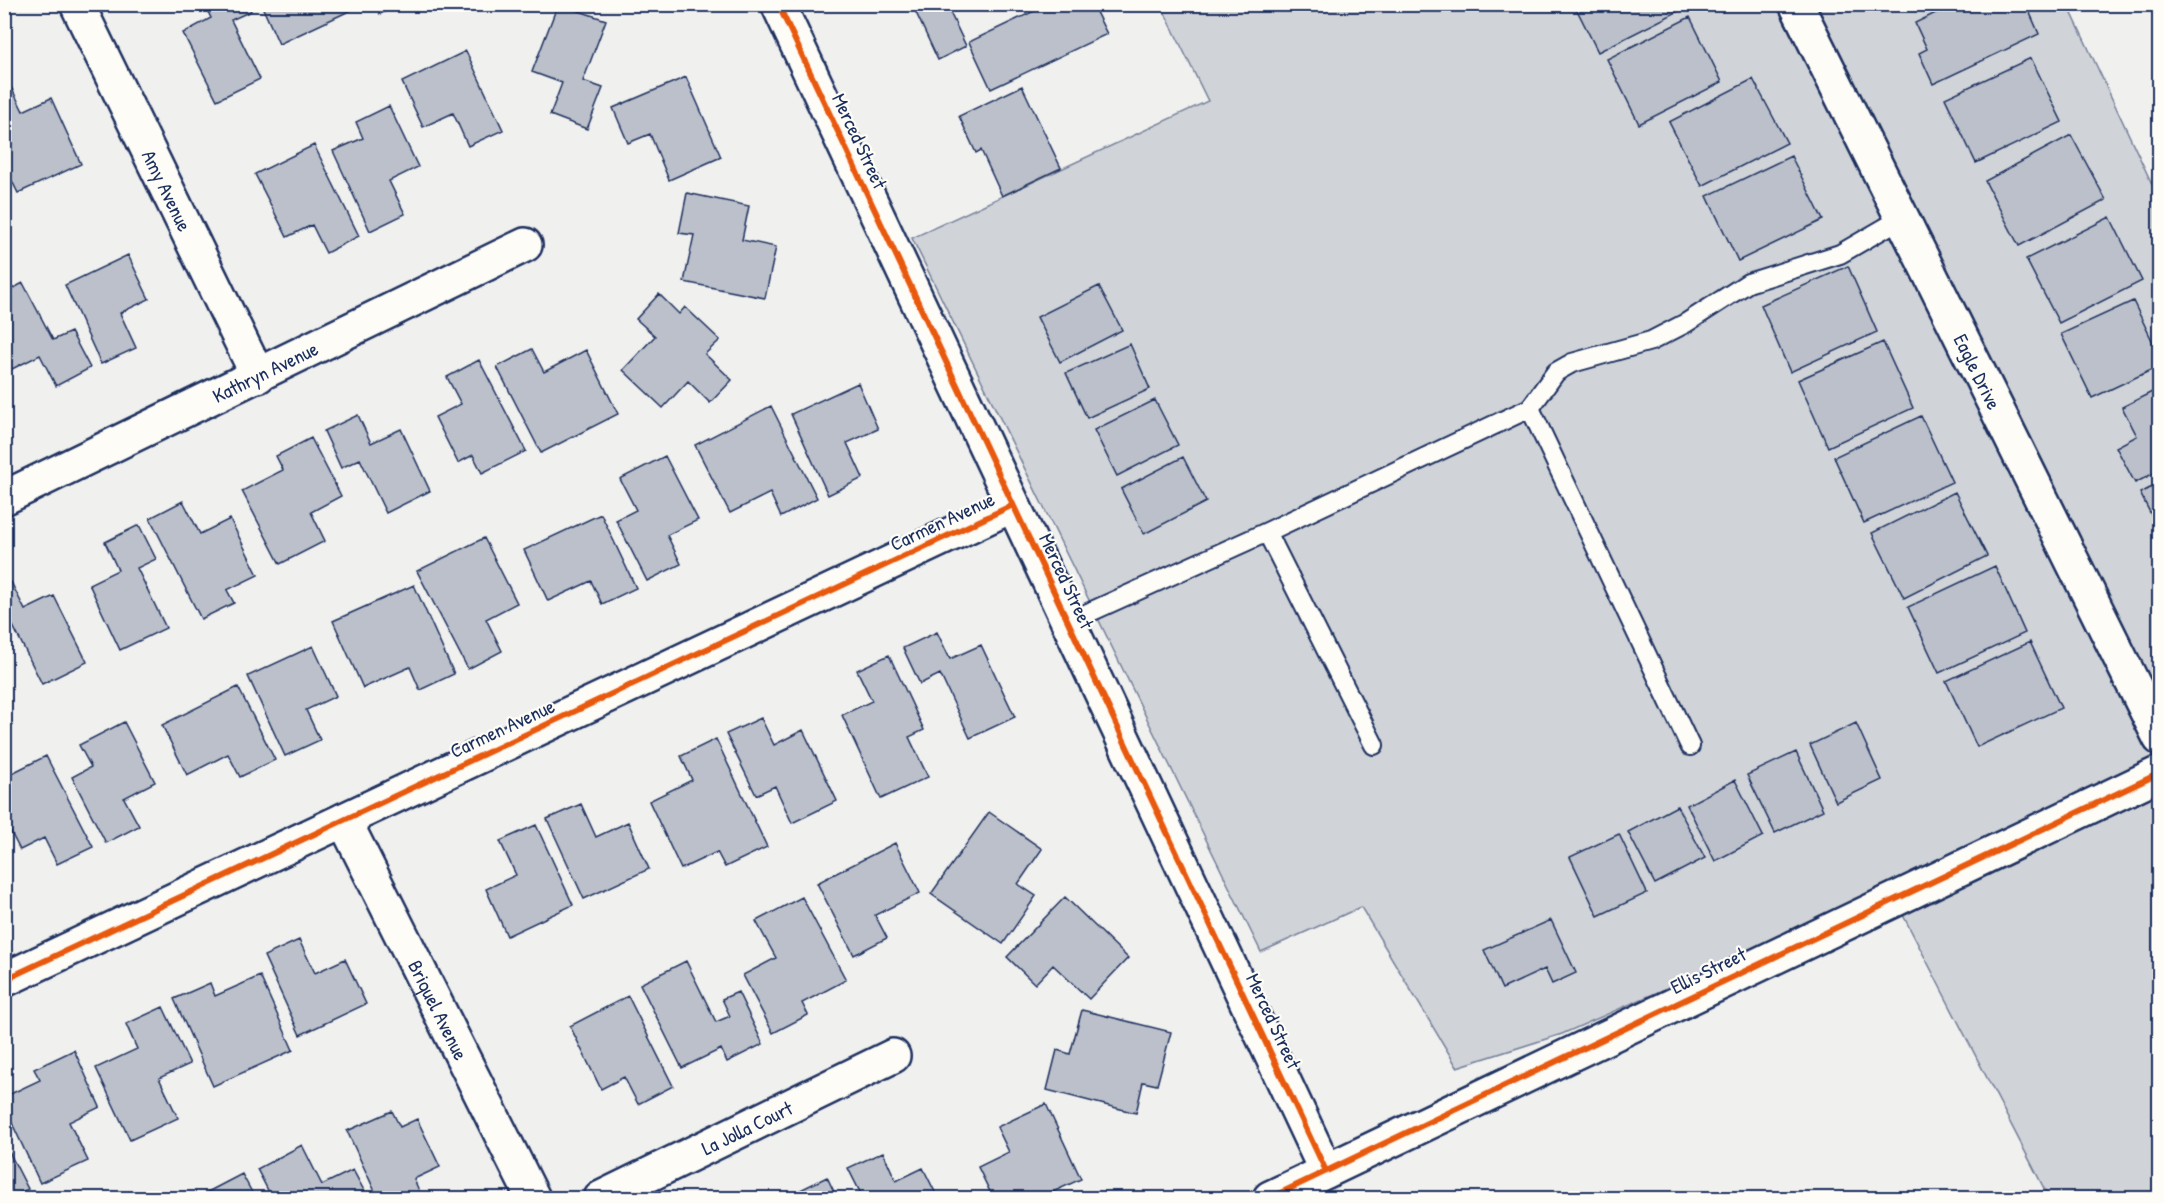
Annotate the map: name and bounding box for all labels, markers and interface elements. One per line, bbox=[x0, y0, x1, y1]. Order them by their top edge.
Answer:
street label: Merced Street bbox=[826, 89, 894, 194]
street label: Amy Avenue bbox=[136, 145, 199, 235]
street label: Eagle Drive bbox=[1948, 329, 2008, 414]
street label: Kathryn Avenue bbox=[208, 334, 322, 408]
street label: Carmen Avenue bbox=[885, 485, 999, 557]
street label: Merced Street bbox=[1033, 529, 1101, 634]
street label: Carmen Avenue bbox=[445, 692, 559, 764]
street label: Ellis Street bbox=[1666, 940, 1751, 1000]
street label: Briquel Avenue bbox=[403, 955, 475, 1064]
street label: Merced Street bbox=[1240, 969, 1308, 1074]
street label: La Jolla Court bbox=[697, 1093, 798, 1161]

